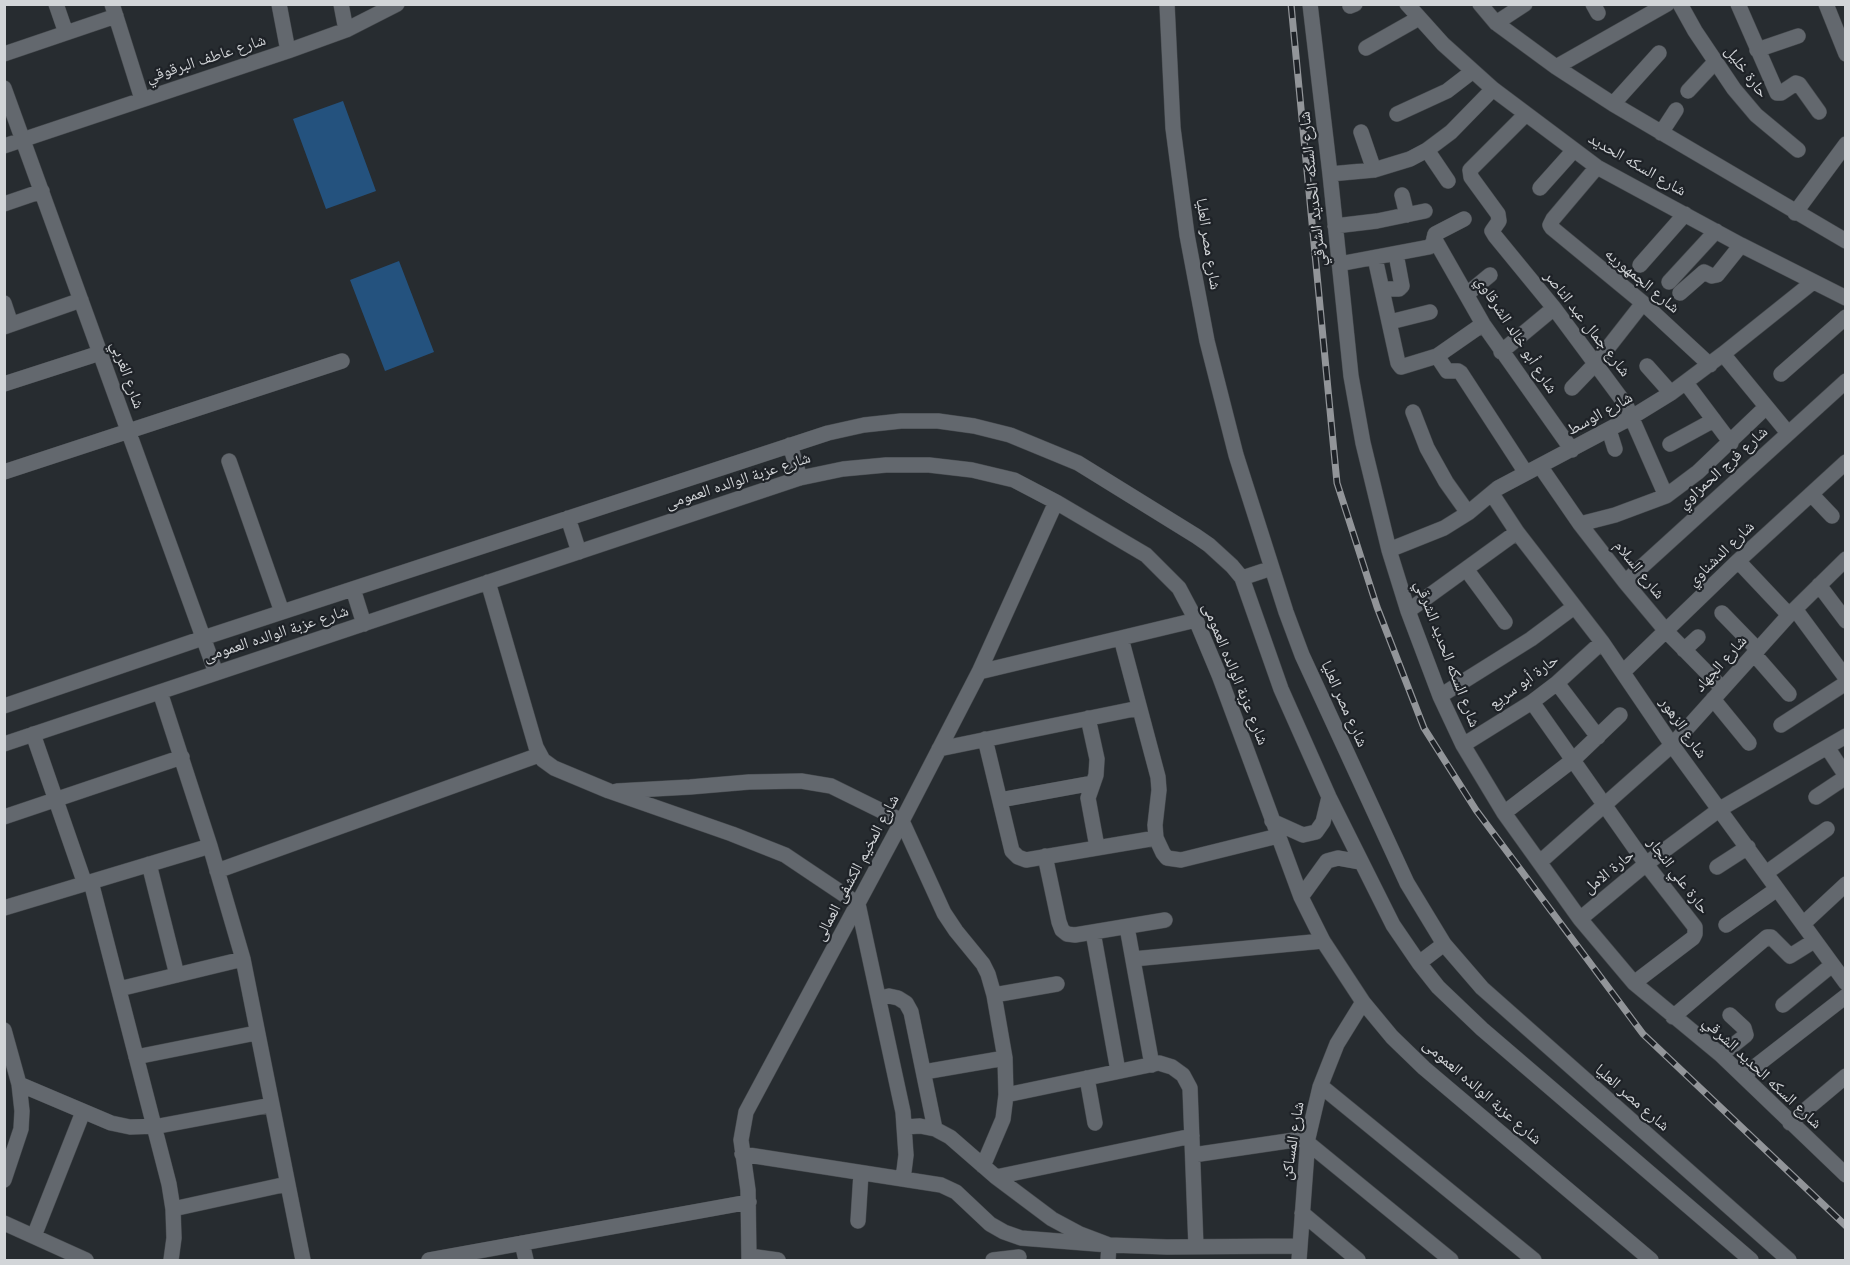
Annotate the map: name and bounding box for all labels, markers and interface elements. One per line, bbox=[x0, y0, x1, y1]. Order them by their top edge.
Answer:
street label: شارع عاطف البرقوقي bbox=[144, 31, 268, 87]
street label: حارة خليل bbox=[1720, 42, 1772, 102]
street label: شارع السكه الحديد الشرقي bbox=[1295, 110, 1331, 268]
street label: شارع السكه الحديد bbox=[1585, 129, 1689, 201]
street label: شارع مصر العليا bbox=[1191, 197, 1225, 291]
street label: شارع الجمهوريه bbox=[1601, 244, 1683, 318]
street label: شارع جمال عبد الناصر bbox=[1540, 267, 1634, 381]
street label: شارع أبو خالد الشرقاوي bbox=[1471, 273, 1561, 397]
street label: شارع الغربي bbox=[106, 339, 148, 411]
street label: شارع الوسط bbox=[1564, 388, 1636, 440]
street label: شارع فرج الحمزاوي bbox=[1674, 423, 1772, 513]
street label: شارع عزبة الوالده العمومى bbox=[663, 448, 813, 514]
street label: شارع الدشناوي bbox=[1683, 517, 1759, 591]
street label: شارع السلام bbox=[1609, 537, 1669, 603]
street label: شارع السكه الحديد الشرقي bbox=[1410, 578, 1484, 730]
street label: شارع عزبة الوالده العمومى bbox=[1198, 600, 1272, 748]
street label: شارع عزبة الوالده العمومى bbox=[201, 601, 351, 667]
street label: شارع الجهاد bbox=[1691, 632, 1751, 696]
street label: حارة أبو سريع bbox=[1486, 650, 1562, 714]
street label: شارع مصر العليا bbox=[1316, 658, 1372, 750]
street label: شارع الزهور bbox=[1655, 694, 1711, 762]
street label: شارع المخيم الكشفى العمالى bbox=[810, 792, 904, 944]
street label: حارة علي النجار bbox=[1643, 834, 1713, 918]
street label: حارة الامل bbox=[1580, 846, 1638, 898]
street label: شارع السكه الحديد الشرقي bbox=[1698, 1013, 1826, 1133]
street label: شارع عزبة الوالده العمومى bbox=[1419, 1035, 1545, 1149]
street label: شارع مصر العليا bbox=[1591, 1060, 1673, 1136]
street label: شارع المساكن bbox=[1277, 1100, 1309, 1182]

